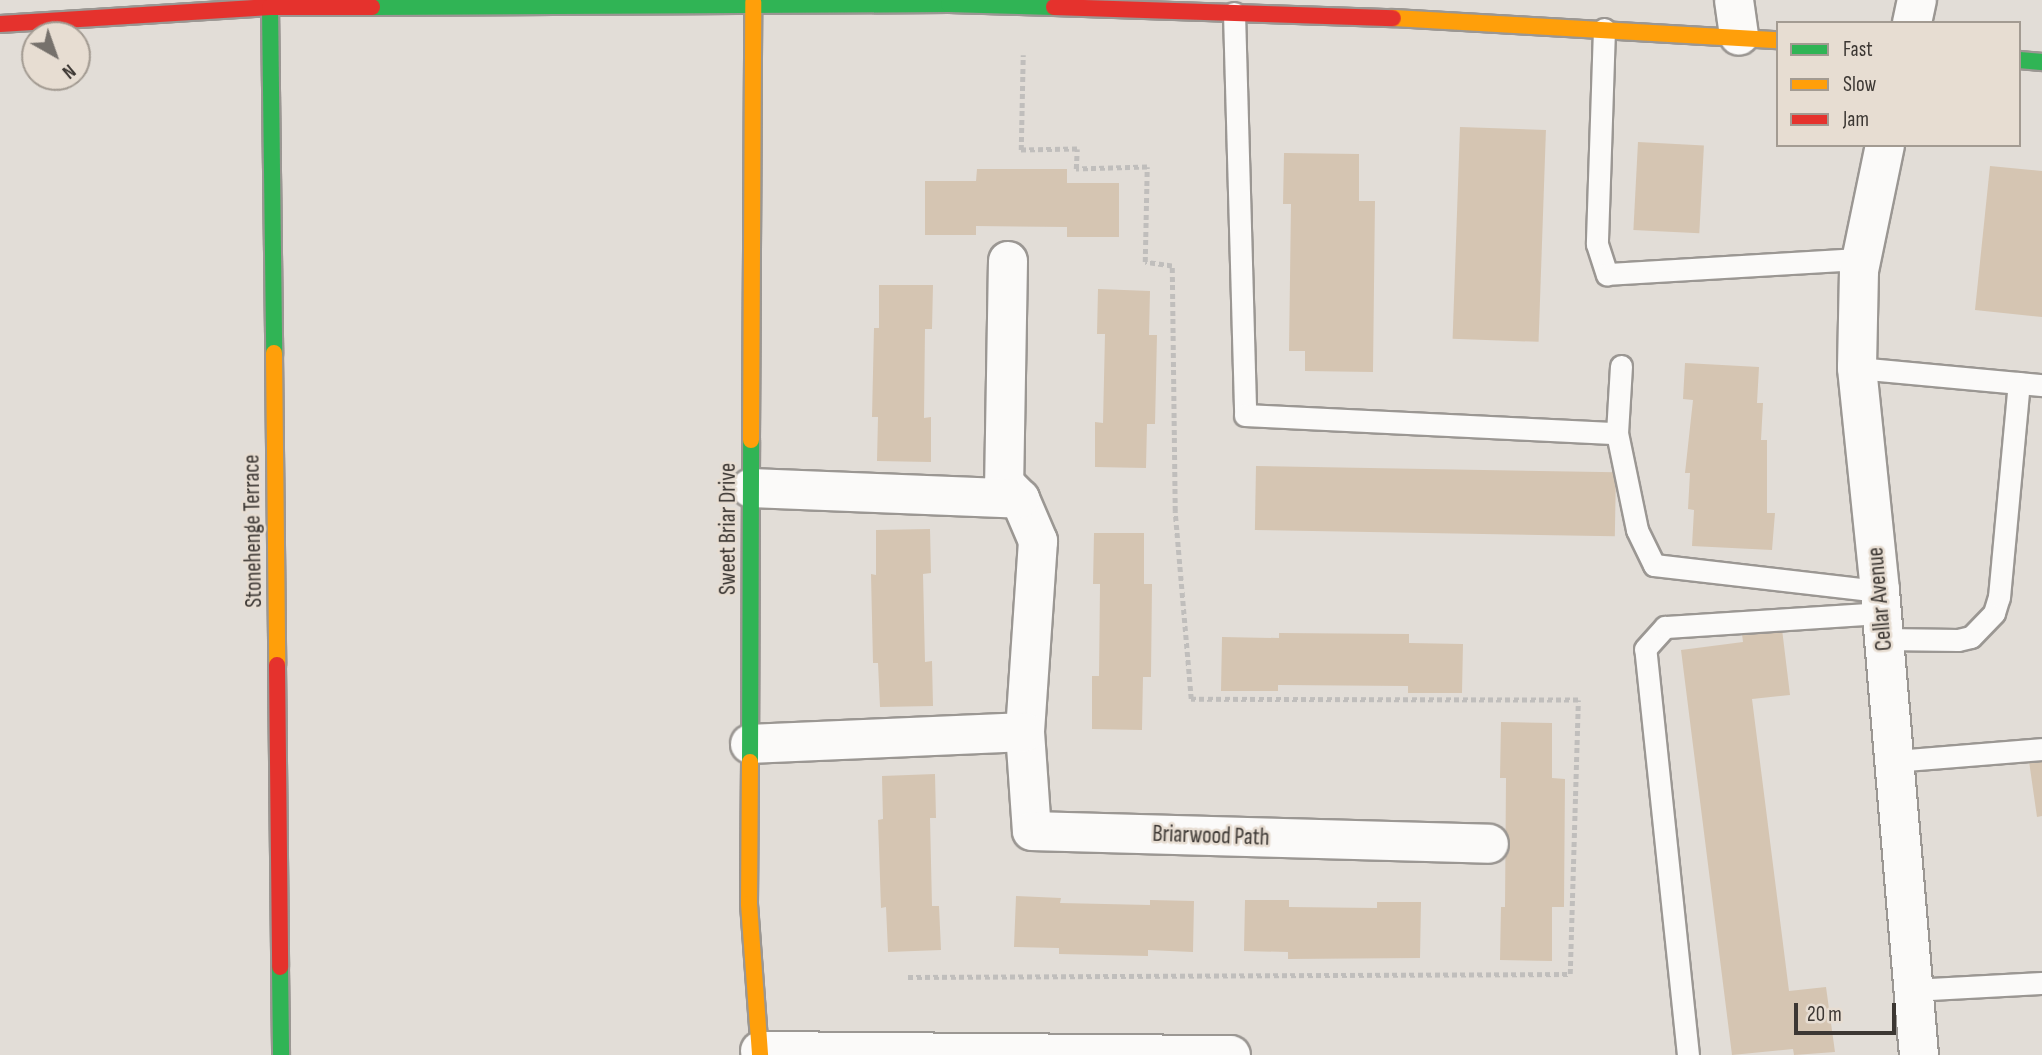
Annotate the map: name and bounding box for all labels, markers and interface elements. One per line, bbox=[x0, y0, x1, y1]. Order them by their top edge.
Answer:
north arrow bbox=[21, 21, 91, 91]
legend bbox=[1776, 21, 2021, 147]
text: Fast bbox=[1843, 37, 1873, 62]
text: N bbox=[57, 59, 80, 83]
text: Slow bbox=[1843, 72, 1876, 97]
text: Jam bbox=[1843, 107, 1869, 132]
street label: Stonehenge Terrace bbox=[238, 454, 268, 608]
street label: Sweet Briar Drive bbox=[714, 463, 742, 595]
street label: Cellar Avenue bbox=[1862, 546, 1898, 652]
street label: Briarwood Path bbox=[1152, 820, 1270, 852]
scale bar bbox=[1797, 988, 1898, 1032]
text: 20 m bbox=[1807, 1002, 1842, 1027]

